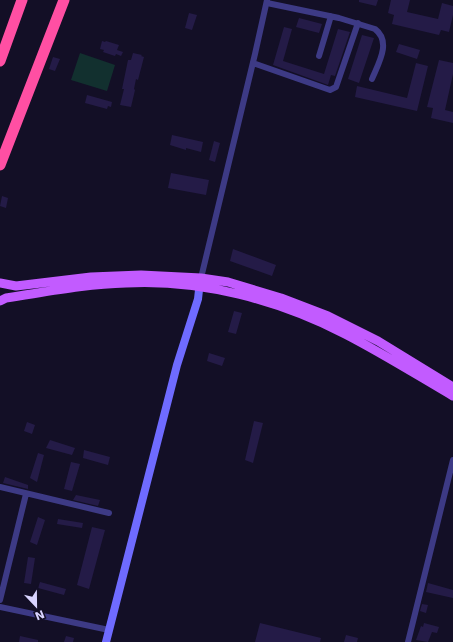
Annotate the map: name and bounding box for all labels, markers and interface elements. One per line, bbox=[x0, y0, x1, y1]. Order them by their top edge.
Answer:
north arrow bbox=[16, 586, 56, 626]
text: N bbox=[33, 607, 46, 623]

